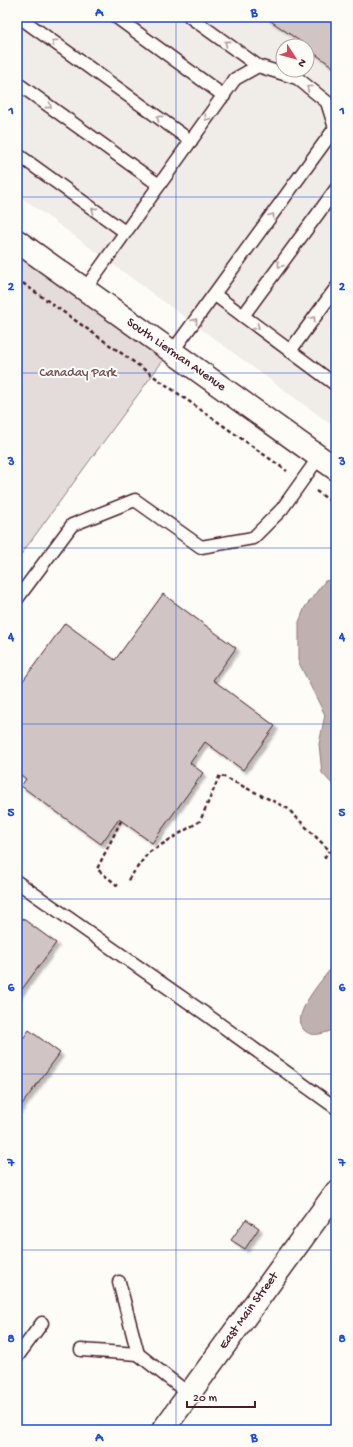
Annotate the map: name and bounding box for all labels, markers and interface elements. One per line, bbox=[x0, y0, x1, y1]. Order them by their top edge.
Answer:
text: A bbox=[94, 6, 104, 21]
text: B bbox=[250, 6, 259, 21]
north arrow bbox=[275, 38, 315, 78]
one-way arrow bbox=[51, 39, 58, 47]
one-way arrow bbox=[224, 41, 231, 48]
text: N bbox=[295, 56, 308, 69]
one-way arrow bbox=[307, 85, 314, 92]
one-way arrow bbox=[44, 101, 51, 108]
text: 1 bbox=[7, 104, 14, 119]
text: 1 bbox=[338, 104, 345, 119]
one-way arrow bbox=[205, 114, 212, 121]
one-way arrow bbox=[157, 116, 164, 123]
one-way arrow bbox=[91, 207, 98, 214]
one-way arrow bbox=[267, 213, 274, 220]
one-way arrow bbox=[277, 261, 285, 268]
text: 2 bbox=[8, 280, 15, 295]
text: 2 bbox=[339, 280, 346, 295]
street label: South Lierman Avenue bbox=[123, 315, 229, 395]
one-way arrow bbox=[308, 317, 315, 324]
one-way arrow bbox=[190, 318, 197, 325]
one-way arrow bbox=[253, 322, 260, 329]
park label: Canaday Park bbox=[40, 366, 118, 381]
text: 3 bbox=[7, 455, 15, 470]
text: 3 bbox=[338, 455, 346, 470]
text: 4 bbox=[7, 630, 15, 645]
text: 4 bbox=[338, 630, 346, 645]
text: 5 bbox=[8, 806, 15, 821]
text: 5 bbox=[339, 806, 346, 821]
text: 6 bbox=[8, 981, 15, 996]
text: 6 bbox=[339, 981, 346, 996]
text: 7 bbox=[7, 1156, 16, 1171]
text: 7 bbox=[338, 1156, 347, 1171]
street label: East Main Street bbox=[216, 1268, 283, 1352]
text: 8 bbox=[7, 1332, 15, 1347]
text: 8 bbox=[338, 1332, 346, 1347]
scale bar bbox=[187, 1383, 255, 1409]
text: 20 m bbox=[193, 1392, 218, 1406]
text: A bbox=[94, 1431, 104, 1446]
text: B bbox=[250, 1431, 259, 1446]

